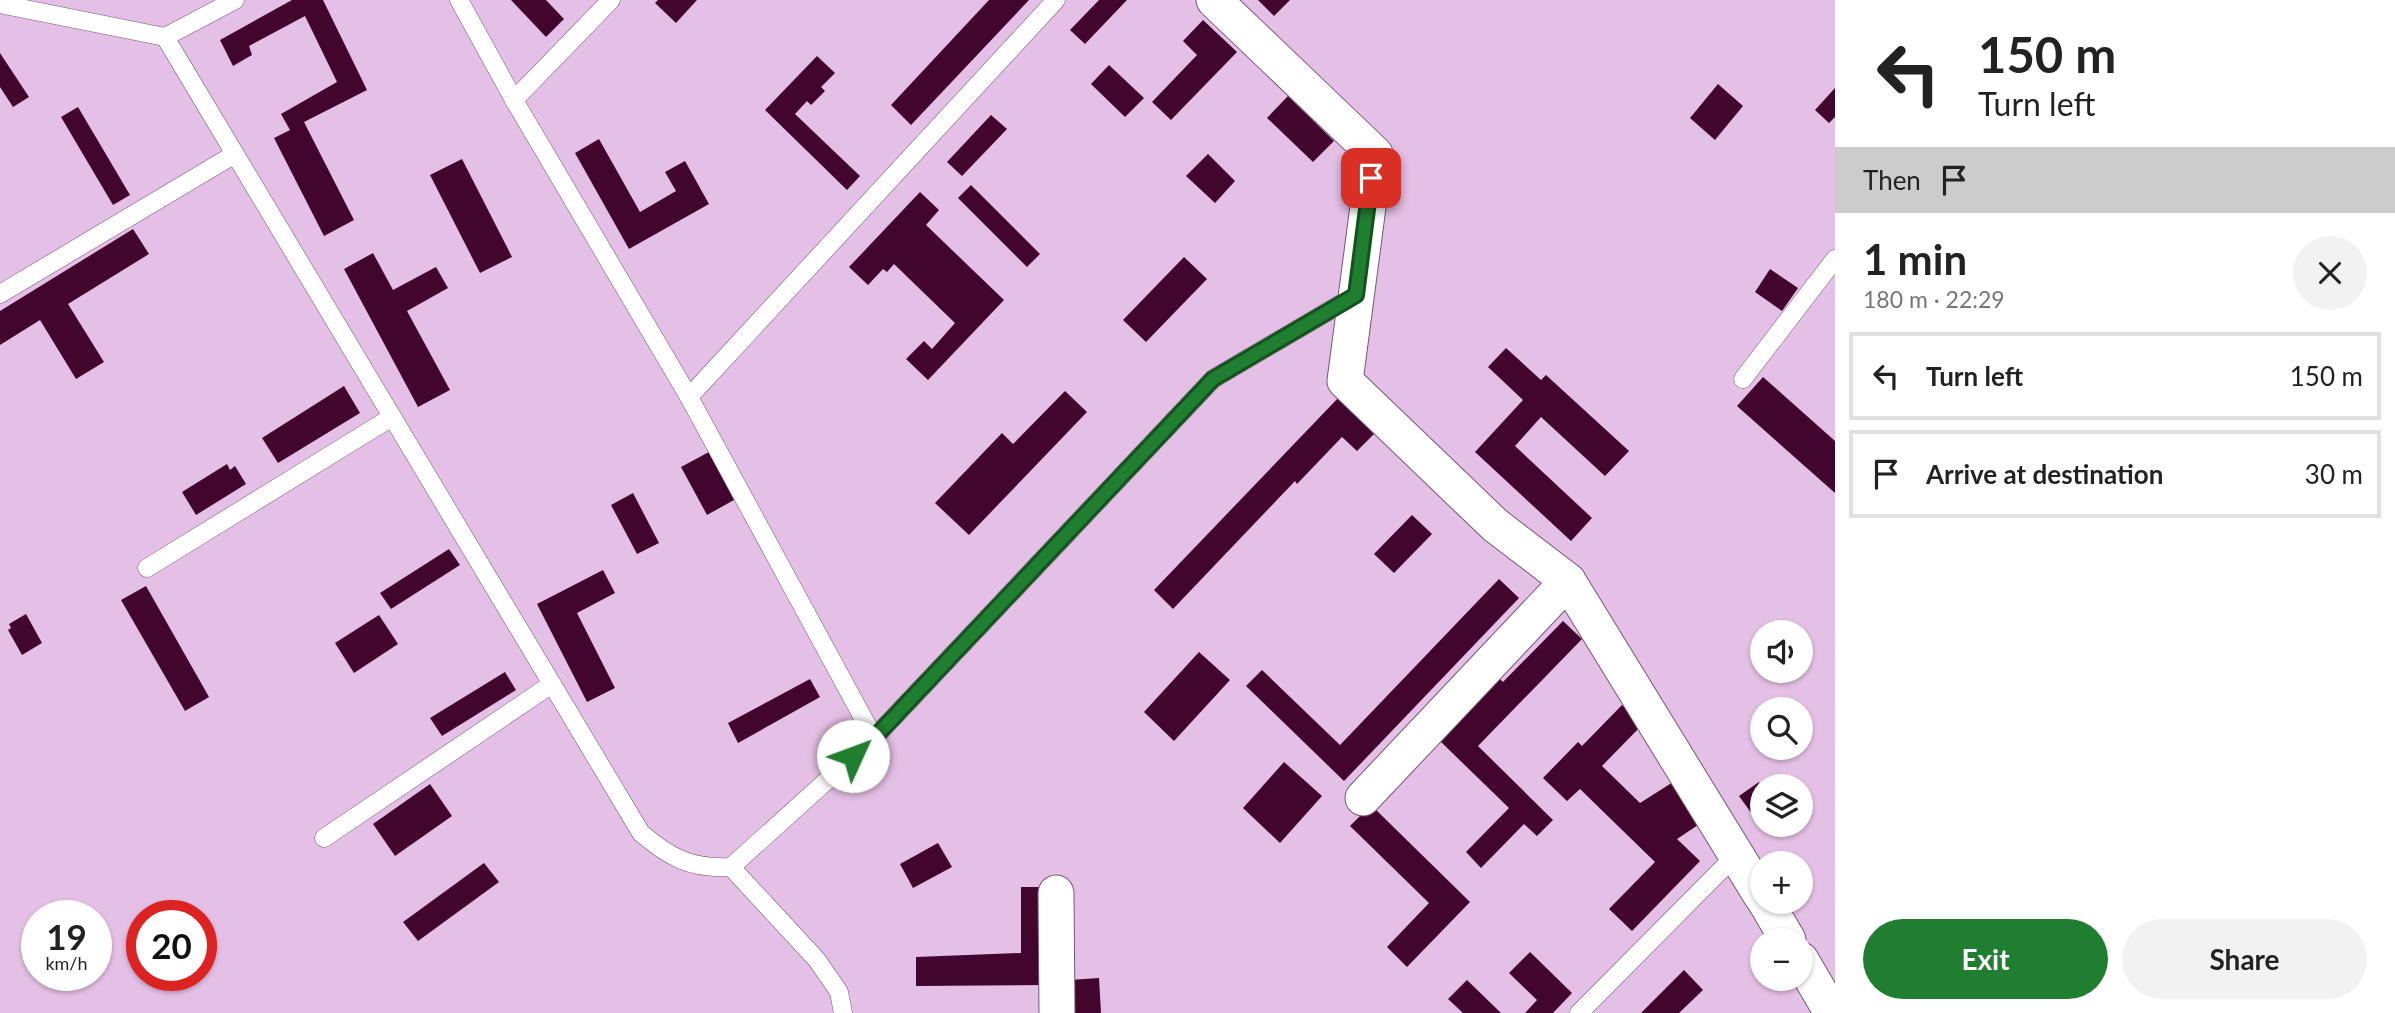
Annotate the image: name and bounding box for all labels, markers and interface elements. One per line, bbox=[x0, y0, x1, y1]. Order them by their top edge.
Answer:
text: 150 m bbox=[1978, 25, 2116, 83]
icon: left bbox=[1863, 28, 1954, 119]
text: Turn left bbox=[1978, 84, 2095, 123]
pin bbox=[1341, 148, 1401, 208]
icon: arrive bbox=[1352, 159, 1390, 197]
icon: arrive bbox=[1935, 161, 1973, 199]
text: Then bbox=[1863, 164, 1921, 196]
text: 1 min bbox=[1863, 234, 1967, 284]
button: close bbox=[2293, 236, 2367, 310]
text: 180 m · 22:29 bbox=[1863, 285, 2005, 313]
icon: left bbox=[1867, 357, 1905, 395]
text: Turn left bbox=[1926, 360, 2023, 392]
text: 150 m bbox=[2290, 360, 2363, 392]
icon: arrive bbox=[1867, 455, 1905, 493]
text: Arrive at destination bbox=[1926, 458, 2163, 490]
text: 30 m bbox=[2305, 458, 2363, 490]
map controls bbox=[1750, 620, 1813, 991]
button: sound bbox=[1750, 620, 1813, 683]
button: search bbox=[1750, 697, 1813, 760]
position arrow bbox=[816, 719, 890, 793]
button: layers bbox=[1750, 774, 1813, 837]
button: + bbox=[1750, 851, 1813, 914]
speed limit sign: 20 bbox=[126, 900, 217, 991]
text: 19 bbox=[46, 915, 87, 957]
button: Exit bbox=[1863, 919, 2108, 999]
button: Share bbox=[2122, 919, 2367, 999]
button: − bbox=[1750, 928, 1813, 991]
text: km/h bbox=[45, 952, 88, 974]

